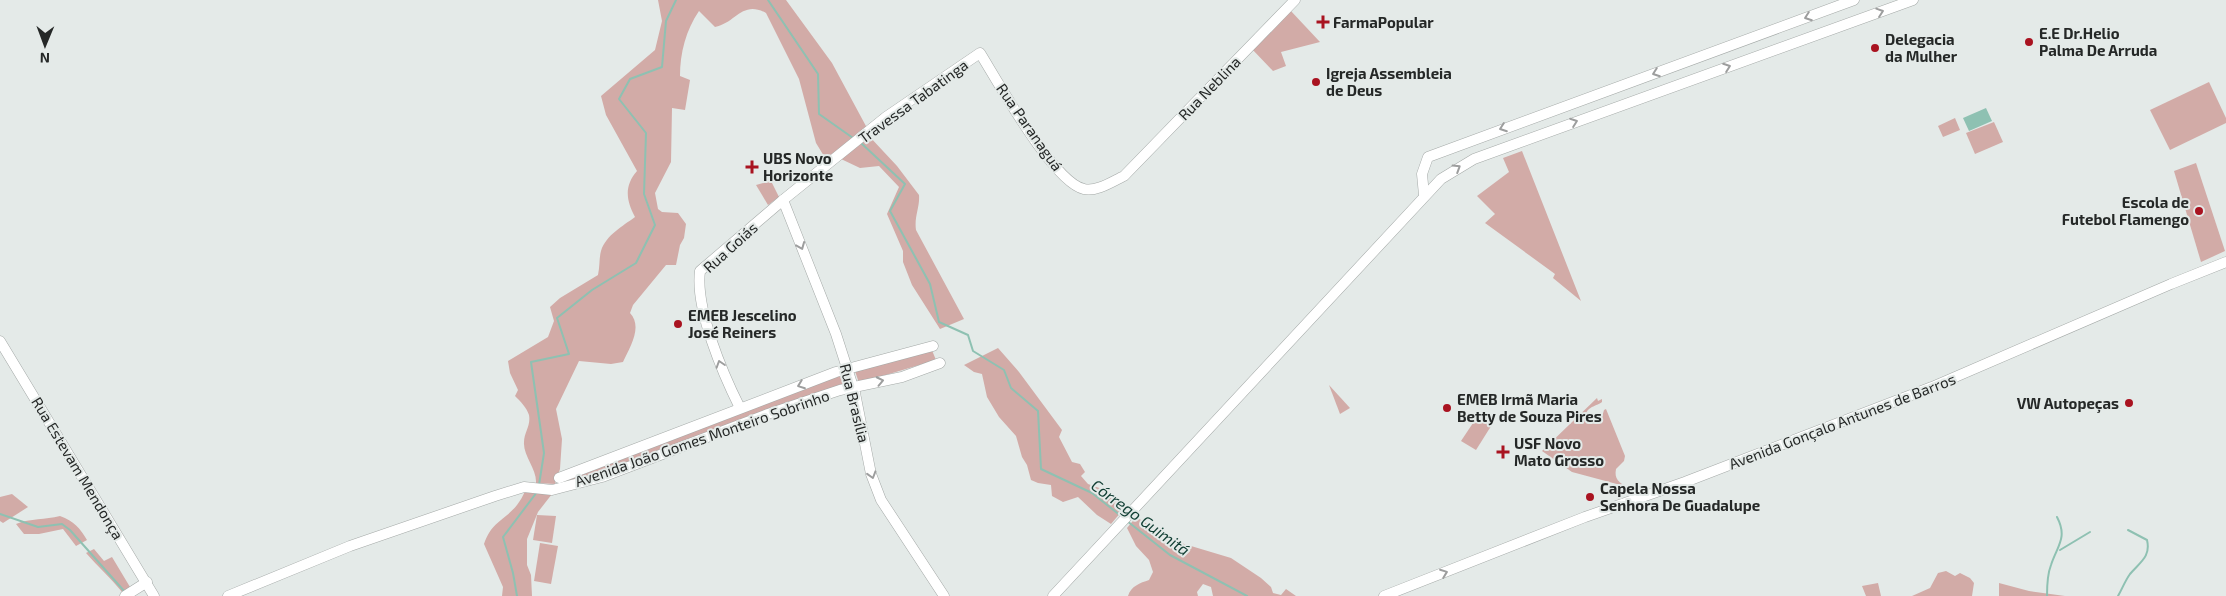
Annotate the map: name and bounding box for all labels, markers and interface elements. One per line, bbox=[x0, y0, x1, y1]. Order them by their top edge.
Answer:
one-way arrow bbox=[1875, 8, 1884, 18]
one-way arrow bbox=[1804, 11, 1813, 21]
place label: FarmaPopular bbox=[1333, 13, 1434, 31]
marker: FarmaPopular bbox=[1317, 16, 1329, 28]
north arrow bbox=[20, 20, 70, 70]
place label: E.E Dr.Helio Palma De Arruda bbox=[2039, 24, 2157, 59]
place label: Delegacia da Mulher bbox=[1885, 30, 1958, 65]
marker: E.E Dr.Helio Palma De Arruda bbox=[2023, 36, 2035, 48]
marker: Delegacia da Mulher bbox=[1869, 42, 1881, 54]
text: N bbox=[40, 50, 50, 67]
street label: Rua Neblina bbox=[1174, 52, 1244, 124]
street label: Travessa Tabatinga bbox=[855, 55, 971, 147]
one-way arrow bbox=[1722, 63, 1731, 73]
place label: Igreja Assembleia de Deus bbox=[1326, 64, 1452, 99]
one-way arrow bbox=[1652, 67, 1660, 77]
marker: Igreja Assembleia de Deus bbox=[1310, 76, 1322, 88]
street label: Rua Paranaguá bbox=[993, 80, 1067, 174]
one-way arrow bbox=[1570, 118, 1578, 128]
one-way arrow bbox=[1499, 122, 1508, 132]
place label: UBS Novo Horizonte bbox=[763, 149, 833, 184]
marker: UBS Novo Horizonte bbox=[745, 160, 759, 174]
one-way arrow bbox=[1452, 165, 1461, 175]
place label: Escola de Futebol Flamengo bbox=[2062, 193, 2189, 228]
marker: Escola de Futebol Flamengo bbox=[2193, 205, 2205, 217]
street label: Rua Goiás bbox=[699, 218, 761, 276]
one-way arrow bbox=[795, 241, 805, 250]
place label: EMEB Jescelino José Reiners bbox=[688, 306, 797, 341]
marker: EMEB Jescelino José Reiners bbox=[672, 318, 684, 330]
one-way arrow bbox=[716, 360, 726, 368]
street label: Rua Brasília bbox=[837, 362, 873, 444]
street label: Avenida Gonçalo Antunes de Barros bbox=[1726, 369, 1958, 474]
one-way arrow bbox=[875, 377, 884, 387]
one-way arrow bbox=[798, 379, 806, 389]
street label: Avenida João Gomes Monteiro Sobrinho bbox=[572, 386, 832, 490]
place label: EMEB Irmã Maria Betty de Souza Pires bbox=[1457, 390, 1602, 426]
street label: Rua Estevam Mendonça bbox=[27, 393, 128, 543]
place label: VW Autopeças bbox=[2017, 394, 2119, 414]
marker: VW Autopeças bbox=[2123, 397, 2135, 409]
marker: EMEB Irmã Maria Betty de Souza Pires bbox=[1441, 402, 1453, 414]
place label: USF Novo Mato Grosso bbox=[1514, 434, 1604, 469]
marker: USF Novo Mato Grosso bbox=[1496, 445, 1510, 459]
one-way arrow bbox=[867, 471, 877, 479]
water label: Córrego Guimitá bbox=[1088, 475, 1194, 559]
place label: Capela Nossa Senhora De Guadalupe bbox=[1600, 479, 1760, 514]
marker: Capela Nossa Senhora De Guadalupe bbox=[1584, 491, 1596, 503]
one-way arrow bbox=[1439, 569, 1448, 579]

